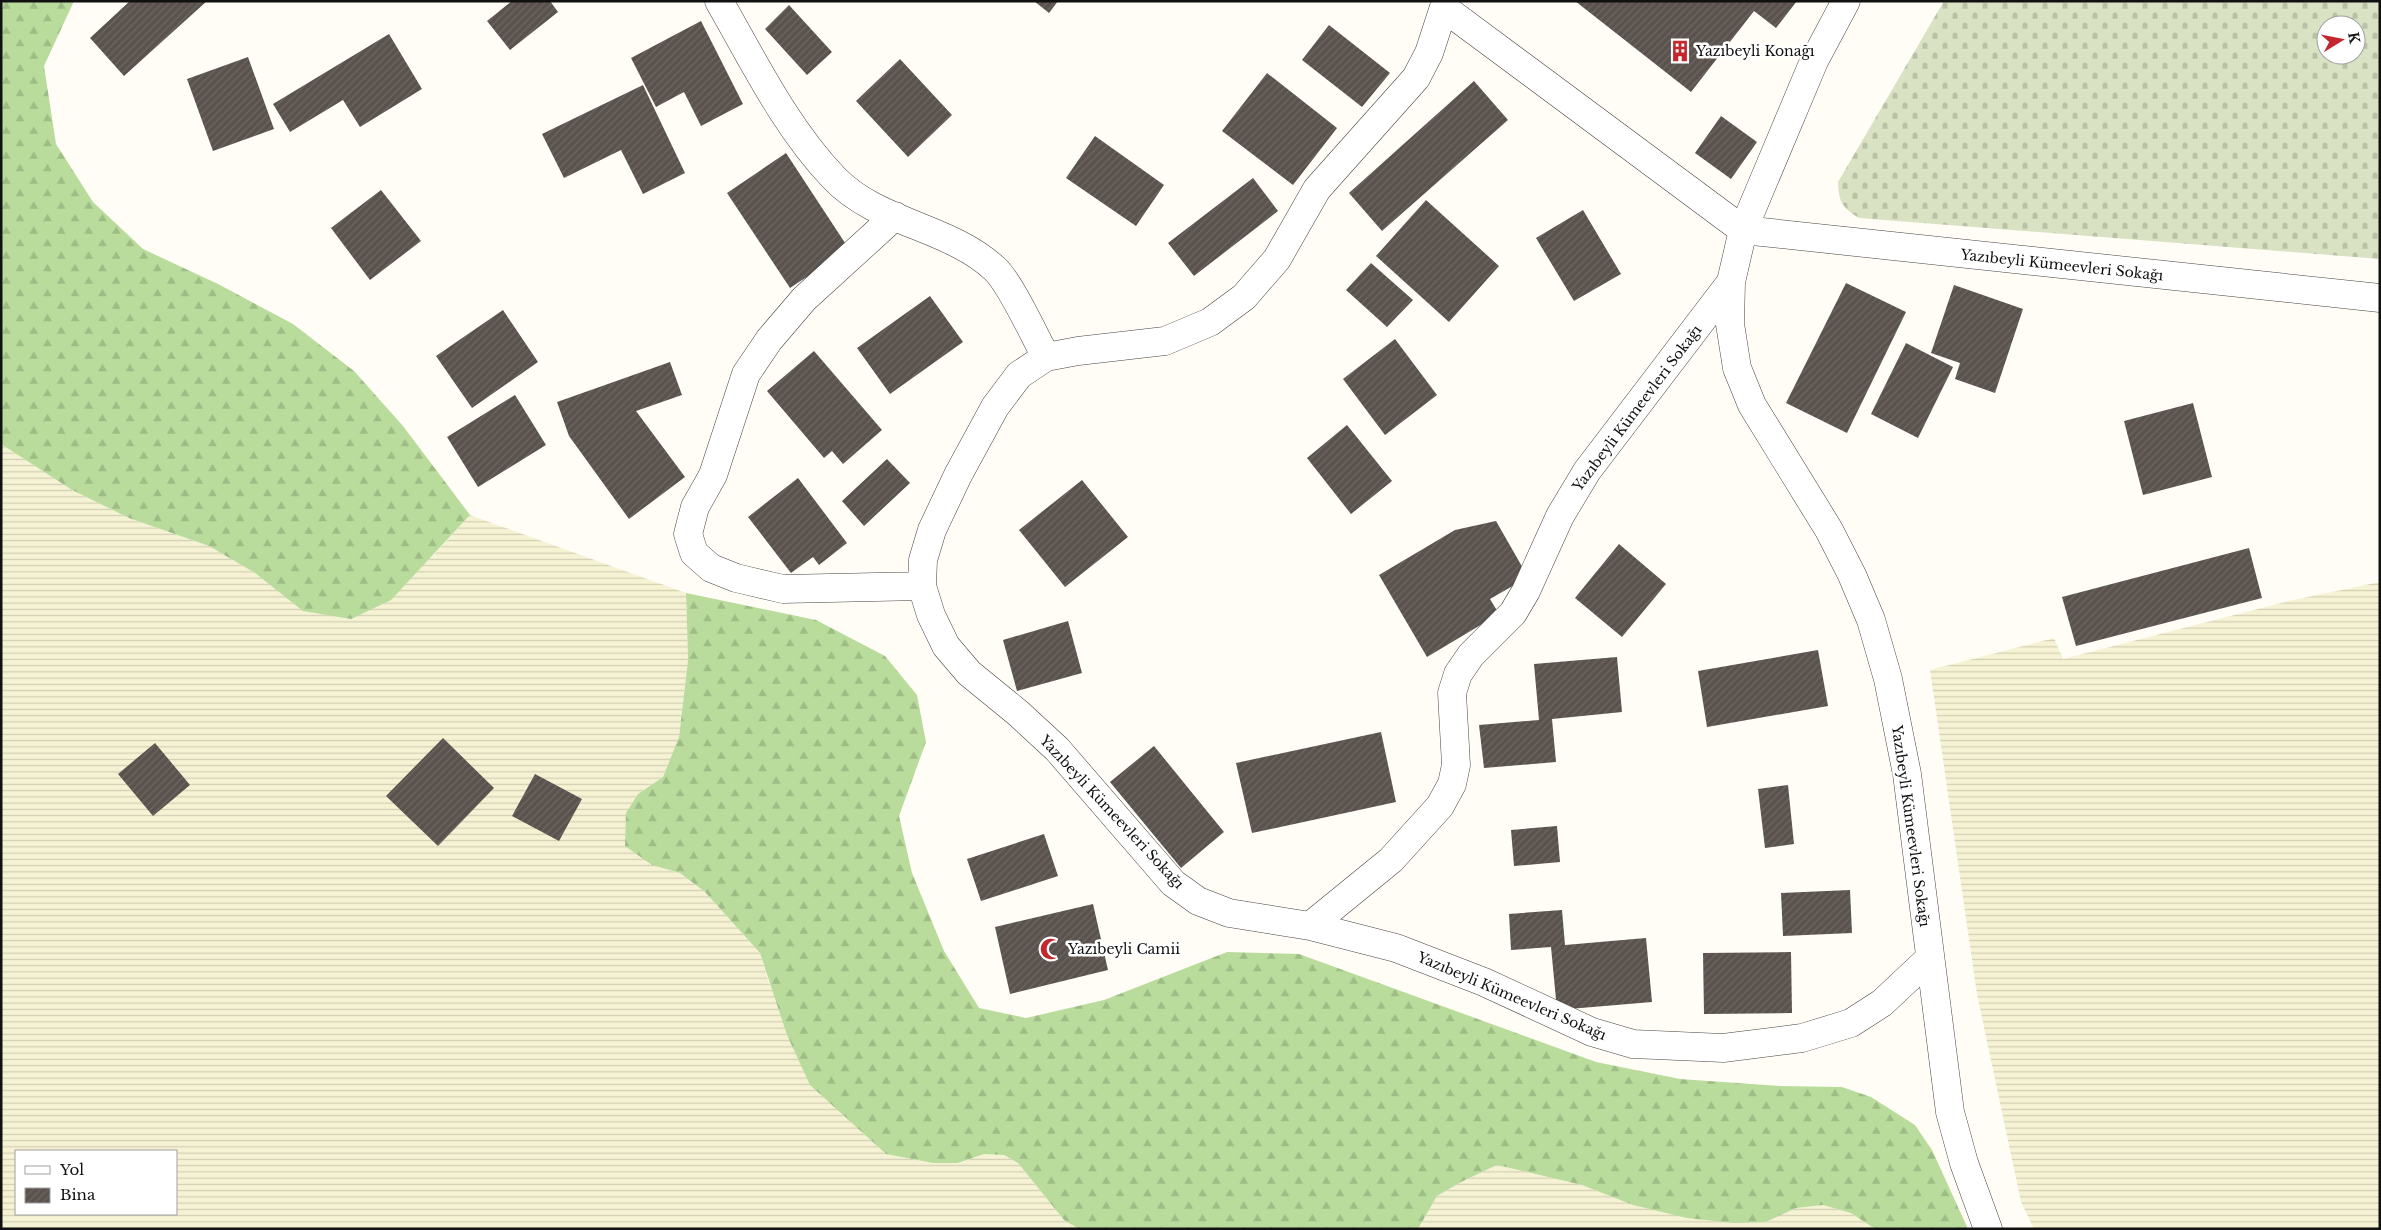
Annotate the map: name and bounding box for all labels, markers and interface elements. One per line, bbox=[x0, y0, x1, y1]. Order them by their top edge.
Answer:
north arrow bbox=[2316, 15, 2366, 65]
text: K bbox=[2344, 31, 2364, 45]
building icon: Yazıbeyli Konağı bbox=[1667, 38, 1693, 64]
place label: Yazıbeyli Konağı bbox=[1695, 42, 1815, 60]
street label: Yazıbeyli Kümeevleri Sokağı bbox=[1959, 245, 2164, 285]
street label: Yazıbeyli Kümeevleri Sokağı bbox=[1568, 321, 1706, 495]
street label: Yazıbeyli Kümeevleri Sokağı bbox=[1888, 723, 1934, 928]
street label: Yazıbeyli Kümeevleri Sokağı bbox=[1035, 731, 1188, 893]
mosque icon: Yazıbeyli Camii bbox=[1038, 936, 1064, 962]
place label: Yazıbeyli Camii bbox=[1067, 940, 1180, 958]
street label: Yazıbeyli Kümeevleri Sokağı bbox=[1414, 948, 1609, 1044]
legend bbox=[15, 1150, 178, 1215]
text: Yol bbox=[59, 1160, 84, 1179]
text: Bina bbox=[60, 1185, 96, 1204]

